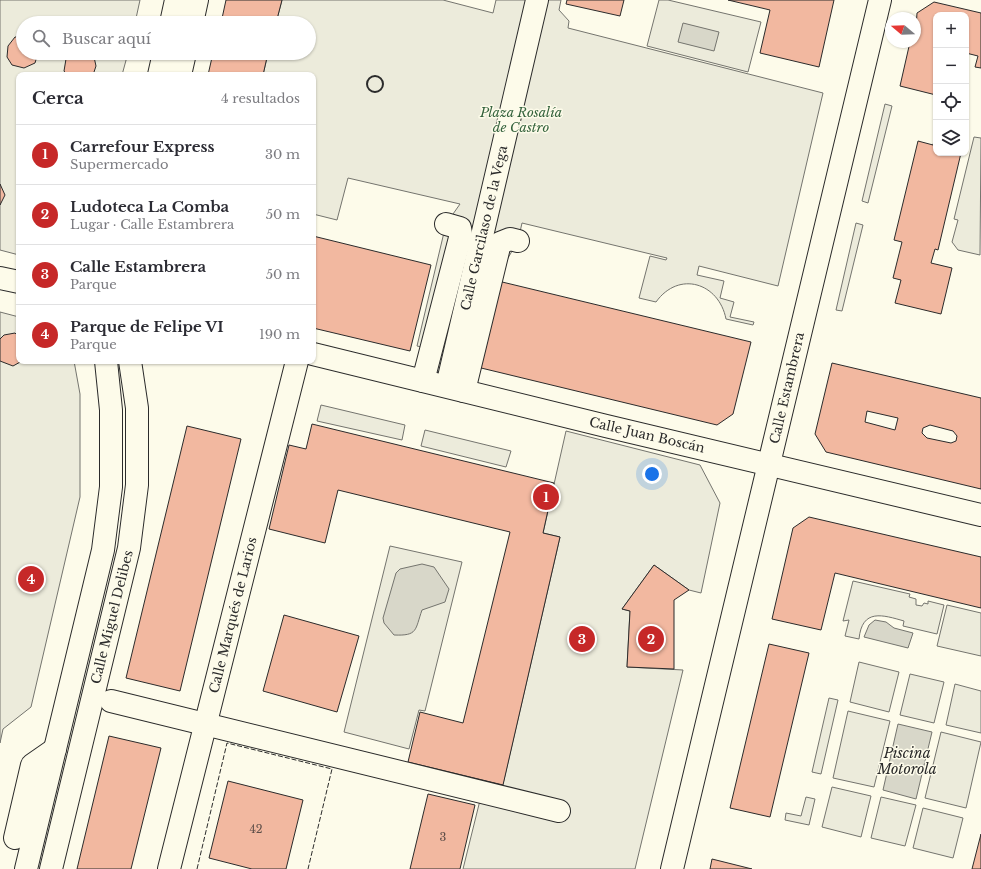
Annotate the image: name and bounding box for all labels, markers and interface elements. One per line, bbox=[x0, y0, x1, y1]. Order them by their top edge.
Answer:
north arrow bbox=[885, 12, 921, 48]
map controls bbox=[933, 12, 969, 156]
button: + bbox=[933, 12, 969, 48]
search box bbox=[16, 16, 316, 60]
icon: search bbox=[30, 27, 52, 49]
text: Buscar aquí bbox=[62, 29, 151, 48]
button: − bbox=[933, 48, 969, 84]
button: locate bbox=[933, 84, 969, 120]
text: Cerca bbox=[32, 88, 84, 109]
text: 4 resultados bbox=[221, 90, 300, 107]
park label: Plaza Rosalía de Castro bbox=[479, 104, 562, 136]
button: layers bbox=[933, 120, 969, 156]
text: Carrefour Express bbox=[70, 137, 215, 156]
street label: Calle Garcilaso de la Vega bbox=[457, 143, 511, 312]
text: 1 bbox=[42, 146, 48, 163]
text: 30 m bbox=[265, 146, 300, 163]
text: Supermercado bbox=[70, 156, 168, 173]
text: Ludoteca La Comba bbox=[70, 197, 229, 216]
text: 2 bbox=[41, 206, 49, 223]
text: 50 m bbox=[266, 206, 300, 223]
text: Lugar · Calle Estambrera bbox=[70, 216, 234, 233]
text: Calle Estambrera bbox=[70, 257, 206, 276]
text: 3 bbox=[41, 266, 49, 283]
text: 50 m bbox=[266, 266, 300, 283]
text: Parque bbox=[70, 276, 117, 293]
text: Parque de Felipe VI bbox=[70, 317, 224, 336]
text: 4 bbox=[41, 326, 49, 343]
text: 190 m bbox=[259, 326, 300, 343]
street label: Calle Estambrera bbox=[766, 330, 808, 445]
text: Parque bbox=[70, 336, 117, 353]
street label: Calle Juan Boscán bbox=[587, 413, 707, 457]
your location bbox=[642, 464, 662, 484]
pin: 1 bbox=[533, 482, 559, 512]
street label: Calle Marqués de Larios bbox=[205, 535, 261, 695]
street label: Calle Miguel Delibes bbox=[87, 548, 137, 686]
pin: 4 bbox=[18, 564, 44, 594]
pin: 3 bbox=[569, 624, 595, 654]
pin: 2 bbox=[638, 624, 664, 654]
water label: Piscina Motorola bbox=[876, 744, 937, 778]
house number: 42 bbox=[249, 822, 263, 836]
house number: 3 bbox=[440, 830, 447, 844]

